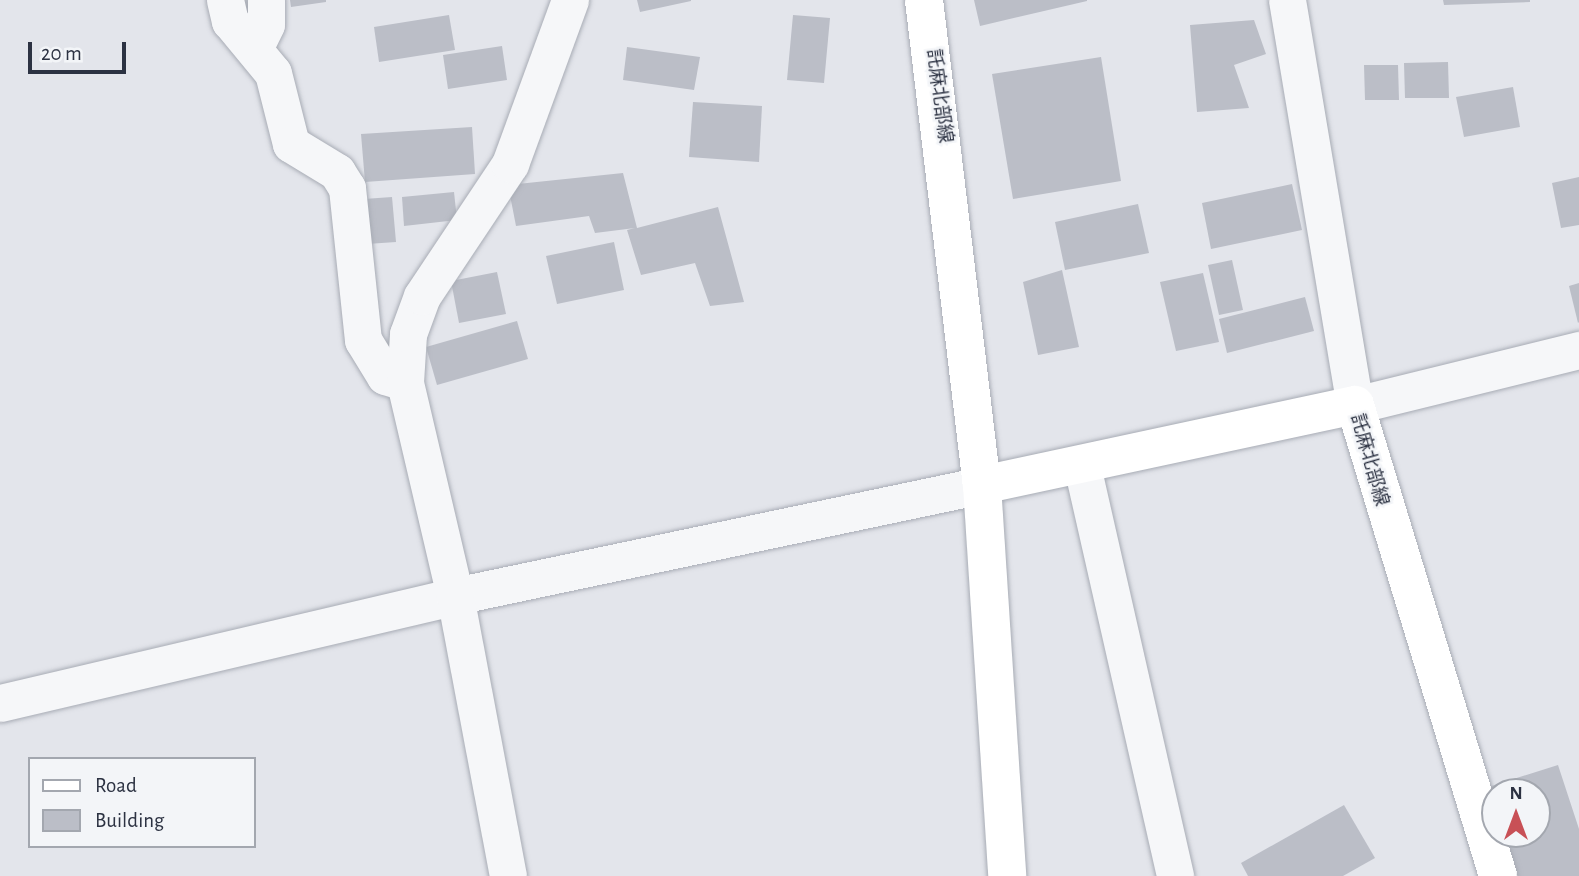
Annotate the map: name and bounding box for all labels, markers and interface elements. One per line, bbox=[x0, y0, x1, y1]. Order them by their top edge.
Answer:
scale bar bbox=[32, 28, 130, 72]
text: 20 m bbox=[41, 43, 82, 64]
street label: 託麻北部線 bbox=[921, 47, 957, 145]
street label: 託麻北部線 bbox=[1345, 411, 1393, 509]
legend bbox=[28, 757, 256, 848]
text: Road bbox=[95, 775, 137, 796]
north arrow bbox=[1481, 778, 1551, 848]
text: N bbox=[1509, 784, 1523, 803]
text: Building bbox=[95, 810, 164, 831]

